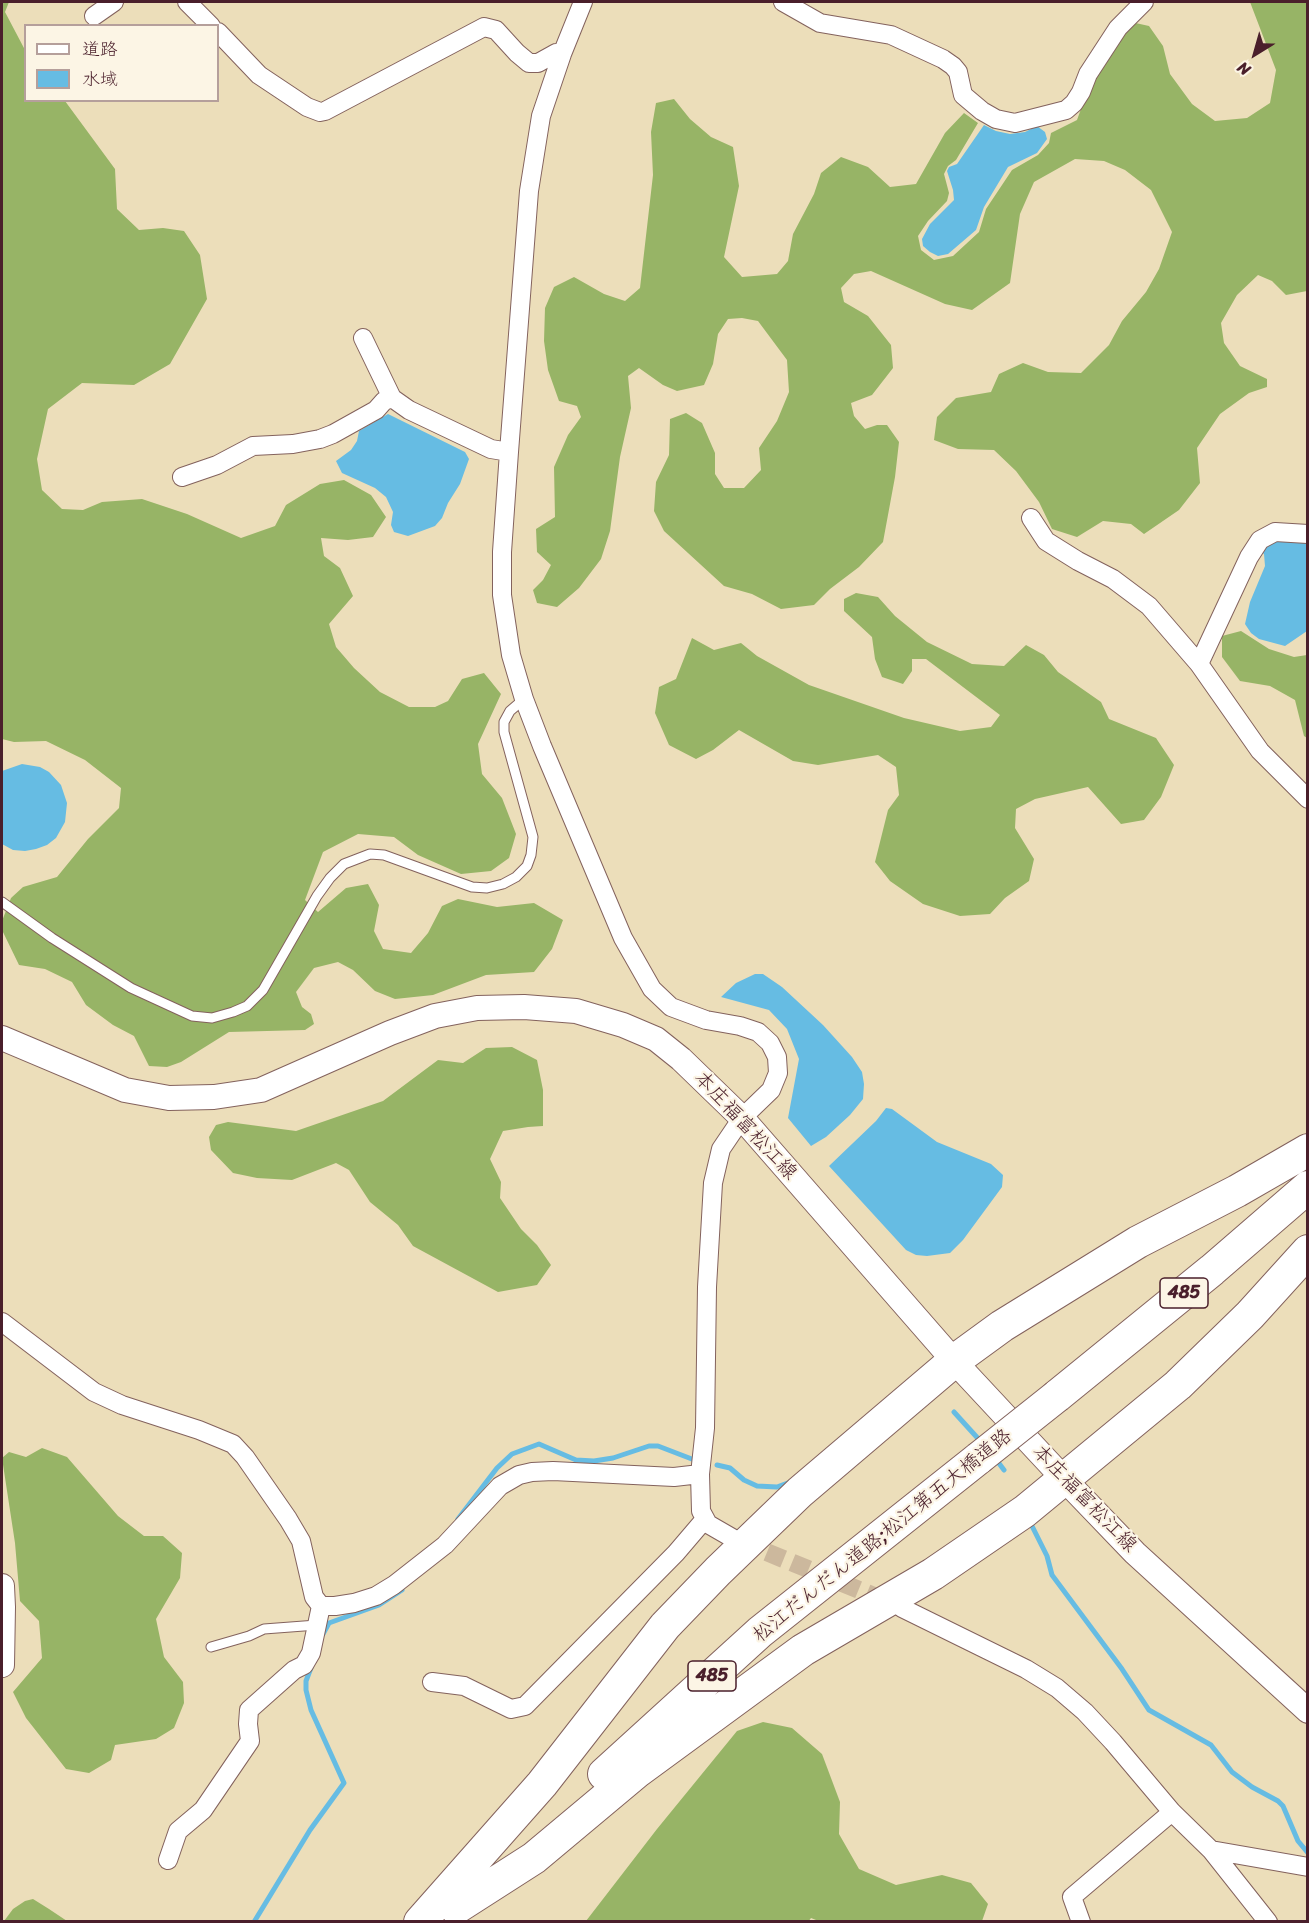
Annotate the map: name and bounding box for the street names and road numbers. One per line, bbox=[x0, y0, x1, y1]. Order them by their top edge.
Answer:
street label: 本庄福富松江線 bbox=[688, 1067, 802, 1185]
road number: 485 bbox=[1160, 1278, 1208, 1308]
street label: 松江だんだん道路;松江第五大橋道路 bbox=[749, 1424, 1017, 1648]
street label: 本庄福富松江線 bbox=[1027, 1440, 1141, 1558]
road number: 485 bbox=[688, 1661, 736, 1691]

